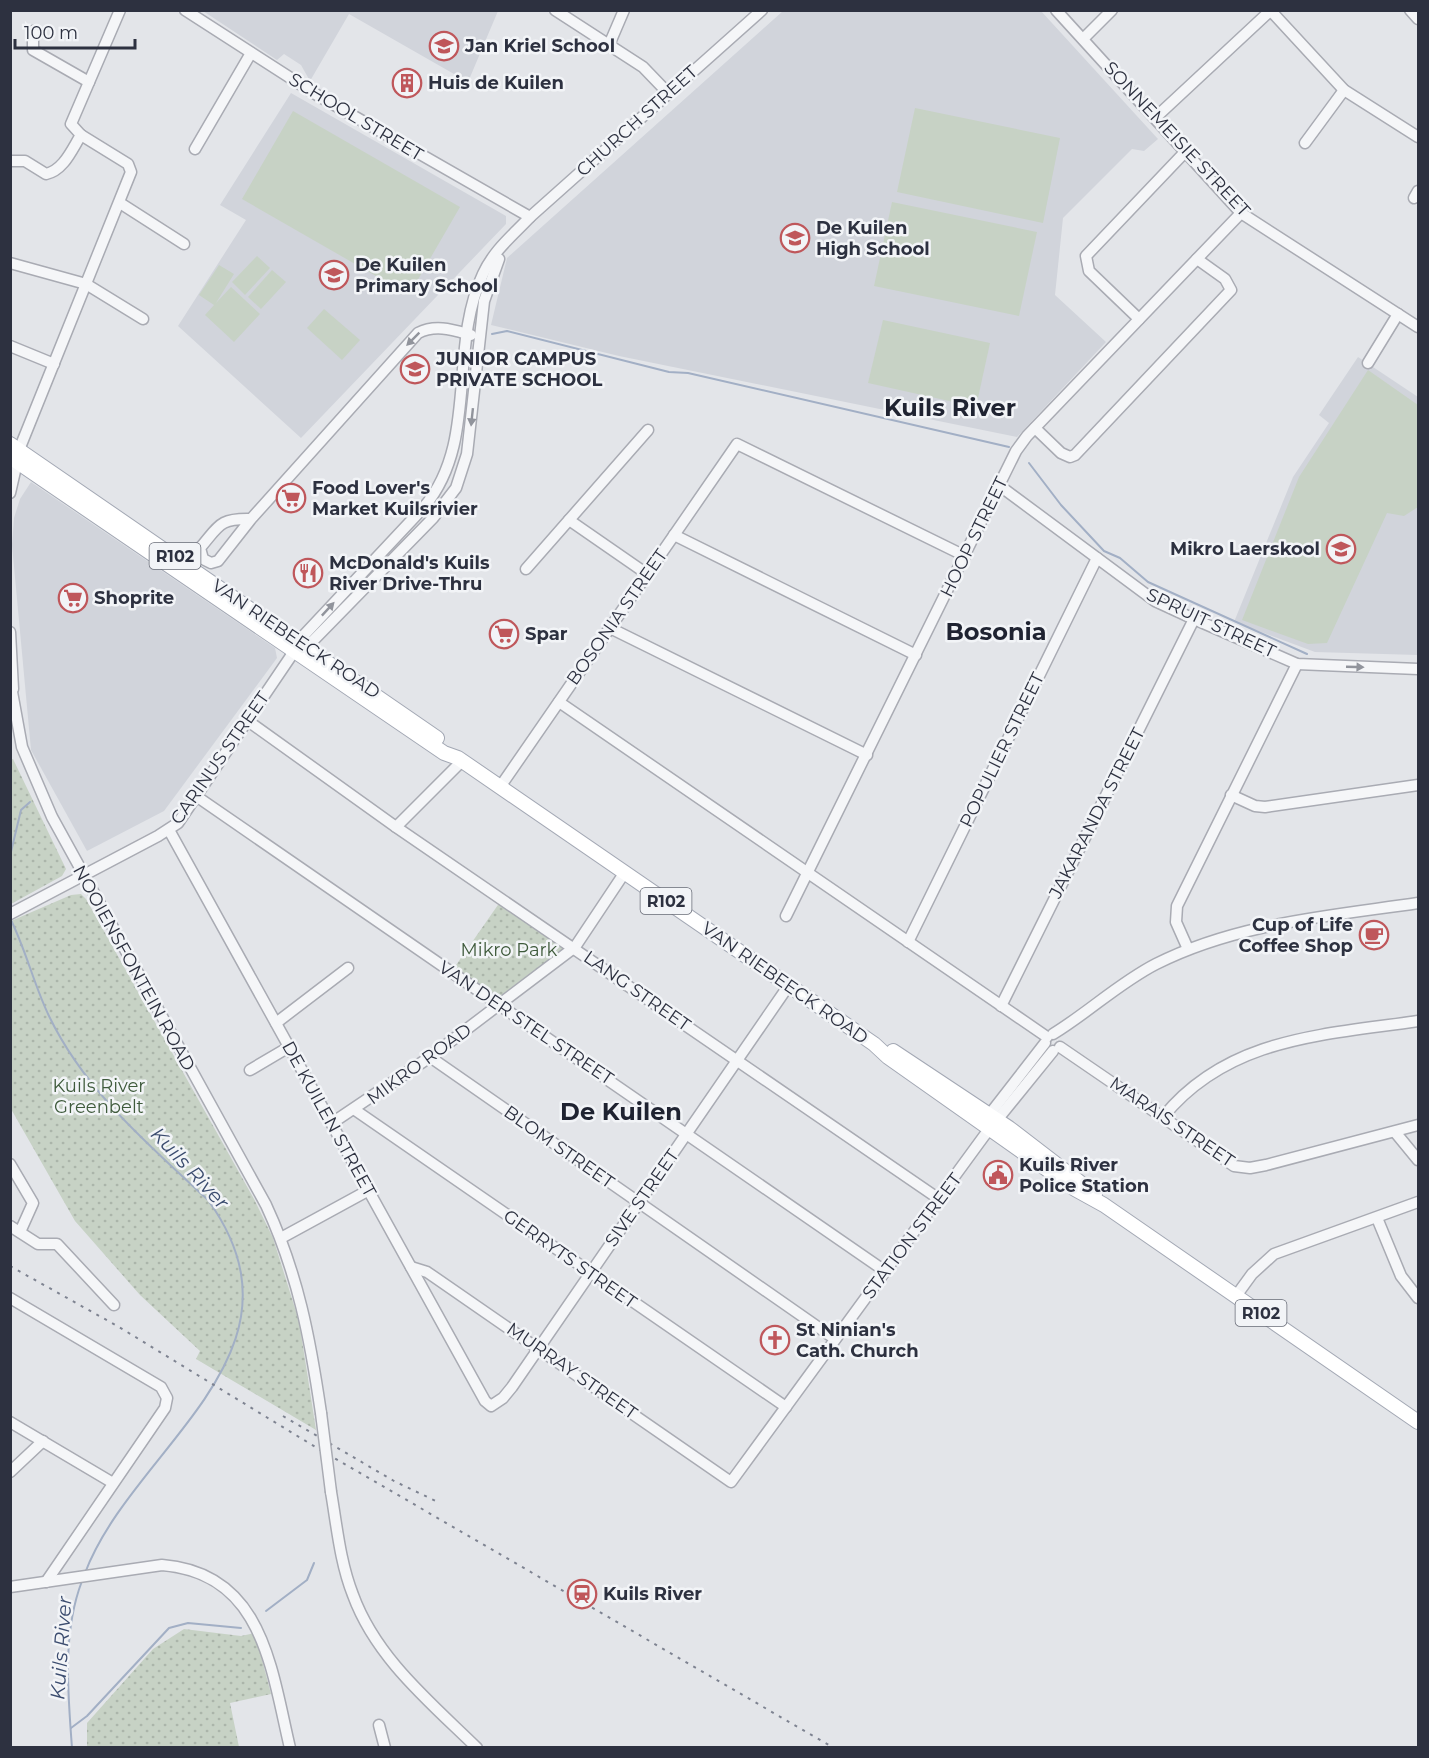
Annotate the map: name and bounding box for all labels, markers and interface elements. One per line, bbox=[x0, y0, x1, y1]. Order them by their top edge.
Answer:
scale bar bbox=[15, 12, 135, 50]
text: 100 m bbox=[24, 22, 78, 44]
school or university icon: Jan Kriel School bbox=[428, 30, 460, 62]
place label: Jan Kriel School bbox=[464, 35, 615, 57]
street label: SONNEMEISIE STREET bbox=[1099, 57, 1255, 222]
street label: CHURCH STREET bbox=[572, 60, 703, 181]
building icon: Huis de Kuilen bbox=[391, 67, 423, 99]
street label: SCHOOL STREET bbox=[285, 68, 428, 166]
place label: Huis de Kuilen bbox=[428, 72, 564, 94]
place label: De Kuilen High School bbox=[816, 217, 930, 260]
school or university icon: De Kuilen High School bbox=[779, 222, 811, 254]
place label: De Kuilen Primary School bbox=[355, 254, 498, 297]
school or university icon: De Kuilen Primary School bbox=[318, 259, 350, 291]
one-way arrow bbox=[406, 332, 420, 346]
place label: JUNIOR CAMPUS PRIVATE SCHOOL bbox=[435, 348, 602, 391]
school or university icon: JUNIOR CAMPUS PRIVATE SCHOOL bbox=[399, 353, 431, 385]
district label: Kuils River bbox=[884, 393, 1016, 422]
one-way arrow bbox=[467, 408, 477, 427]
street label: HOOP STREET bbox=[935, 473, 1013, 601]
place label: Food Lover's Market Kuilsrivier bbox=[312, 477, 478, 520]
supermarket icon: Food Lover's Market Kuilsrivier bbox=[275, 482, 307, 514]
school or university icon: Mikro Laerskool bbox=[1325, 533, 1357, 565]
place label: Mikro Laerskool bbox=[1170, 538, 1320, 560]
road number: R102 bbox=[150, 543, 201, 569]
street label: BOSONIA STREET bbox=[562, 544, 673, 689]
place label: McDonald's Kuils River Drive-Thru bbox=[329, 552, 490, 595]
restaurant icon: McDonald's Kuils River Drive-Thru bbox=[292, 557, 324, 589]
street label: VAN RIEBEECK ROAD bbox=[208, 574, 384, 704]
supermarket icon: Shoprite bbox=[57, 582, 89, 614]
street label: SPRUIT STREET bbox=[1143, 583, 1280, 663]
place label: Shoprite bbox=[94, 587, 174, 609]
one-way arrow bbox=[320, 602, 334, 616]
district label: Bosonia bbox=[945, 617, 1047, 646]
supermarket icon: Spar bbox=[488, 618, 520, 650]
place label: Spar bbox=[525, 623, 568, 645]
one-way arrow bbox=[1346, 662, 1365, 671]
street label: POPULIER STREET bbox=[955, 668, 1049, 831]
street label: CARINUS STREET bbox=[166, 687, 274, 829]
street label: JAKARANDA STREET bbox=[1044, 723, 1150, 903]
street label: NOOIENSFONTEIN ROAD bbox=[68, 861, 200, 1075]
road number: R102 bbox=[640, 888, 692, 914]
place label: Cup of Life Coffee Shop bbox=[1239, 914, 1353, 957]
street label: VAN RIEBEECK ROAD bbox=[697, 917, 873, 1049]
cafe icon: Cup of Life Coffee Shop bbox=[1358, 919, 1390, 951]
park label: Mikro Park bbox=[461, 939, 558, 961]
street label: LANG STREET bbox=[579, 946, 695, 1036]
street label: VAN DER STEL STREET bbox=[434, 956, 618, 1090]
street label: MIKRO ROAD bbox=[362, 1019, 476, 1109]
street label: DE KUILEN STREET bbox=[277, 1037, 381, 1201]
street label: MARAIS STREET bbox=[1105, 1072, 1239, 1172]
park label: Kuils River Greenbelt bbox=[52, 1075, 146, 1118]
district label: De Kuilen bbox=[560, 1097, 682, 1126]
street label: BLOM STREET bbox=[500, 1101, 619, 1194]
water label: Kuils River bbox=[146, 1122, 235, 1215]
street label: SIVE STREET bbox=[600, 1144, 684, 1251]
place label: Kuils River Police Station bbox=[1019, 1154, 1149, 1197]
public building icon: Kuils River Police Station bbox=[982, 1159, 1014, 1191]
street label: STATION STREET bbox=[858, 1168, 967, 1303]
street label: GERRYTS STREET bbox=[499, 1205, 641, 1314]
road number: R102 bbox=[1236, 1300, 1286, 1326]
street label: MURRAY STREET bbox=[502, 1318, 642, 1425]
place label: St Ninian's Cath. Church bbox=[796, 1319, 919, 1362]
church icon: St Ninian's Cath. Church bbox=[759, 1324, 791, 1356]
station icon: Kuils River bbox=[566, 1578, 598, 1610]
place label: Kuils River bbox=[603, 1583, 702, 1605]
water label: Kuils River bbox=[45, 1595, 77, 1700]

